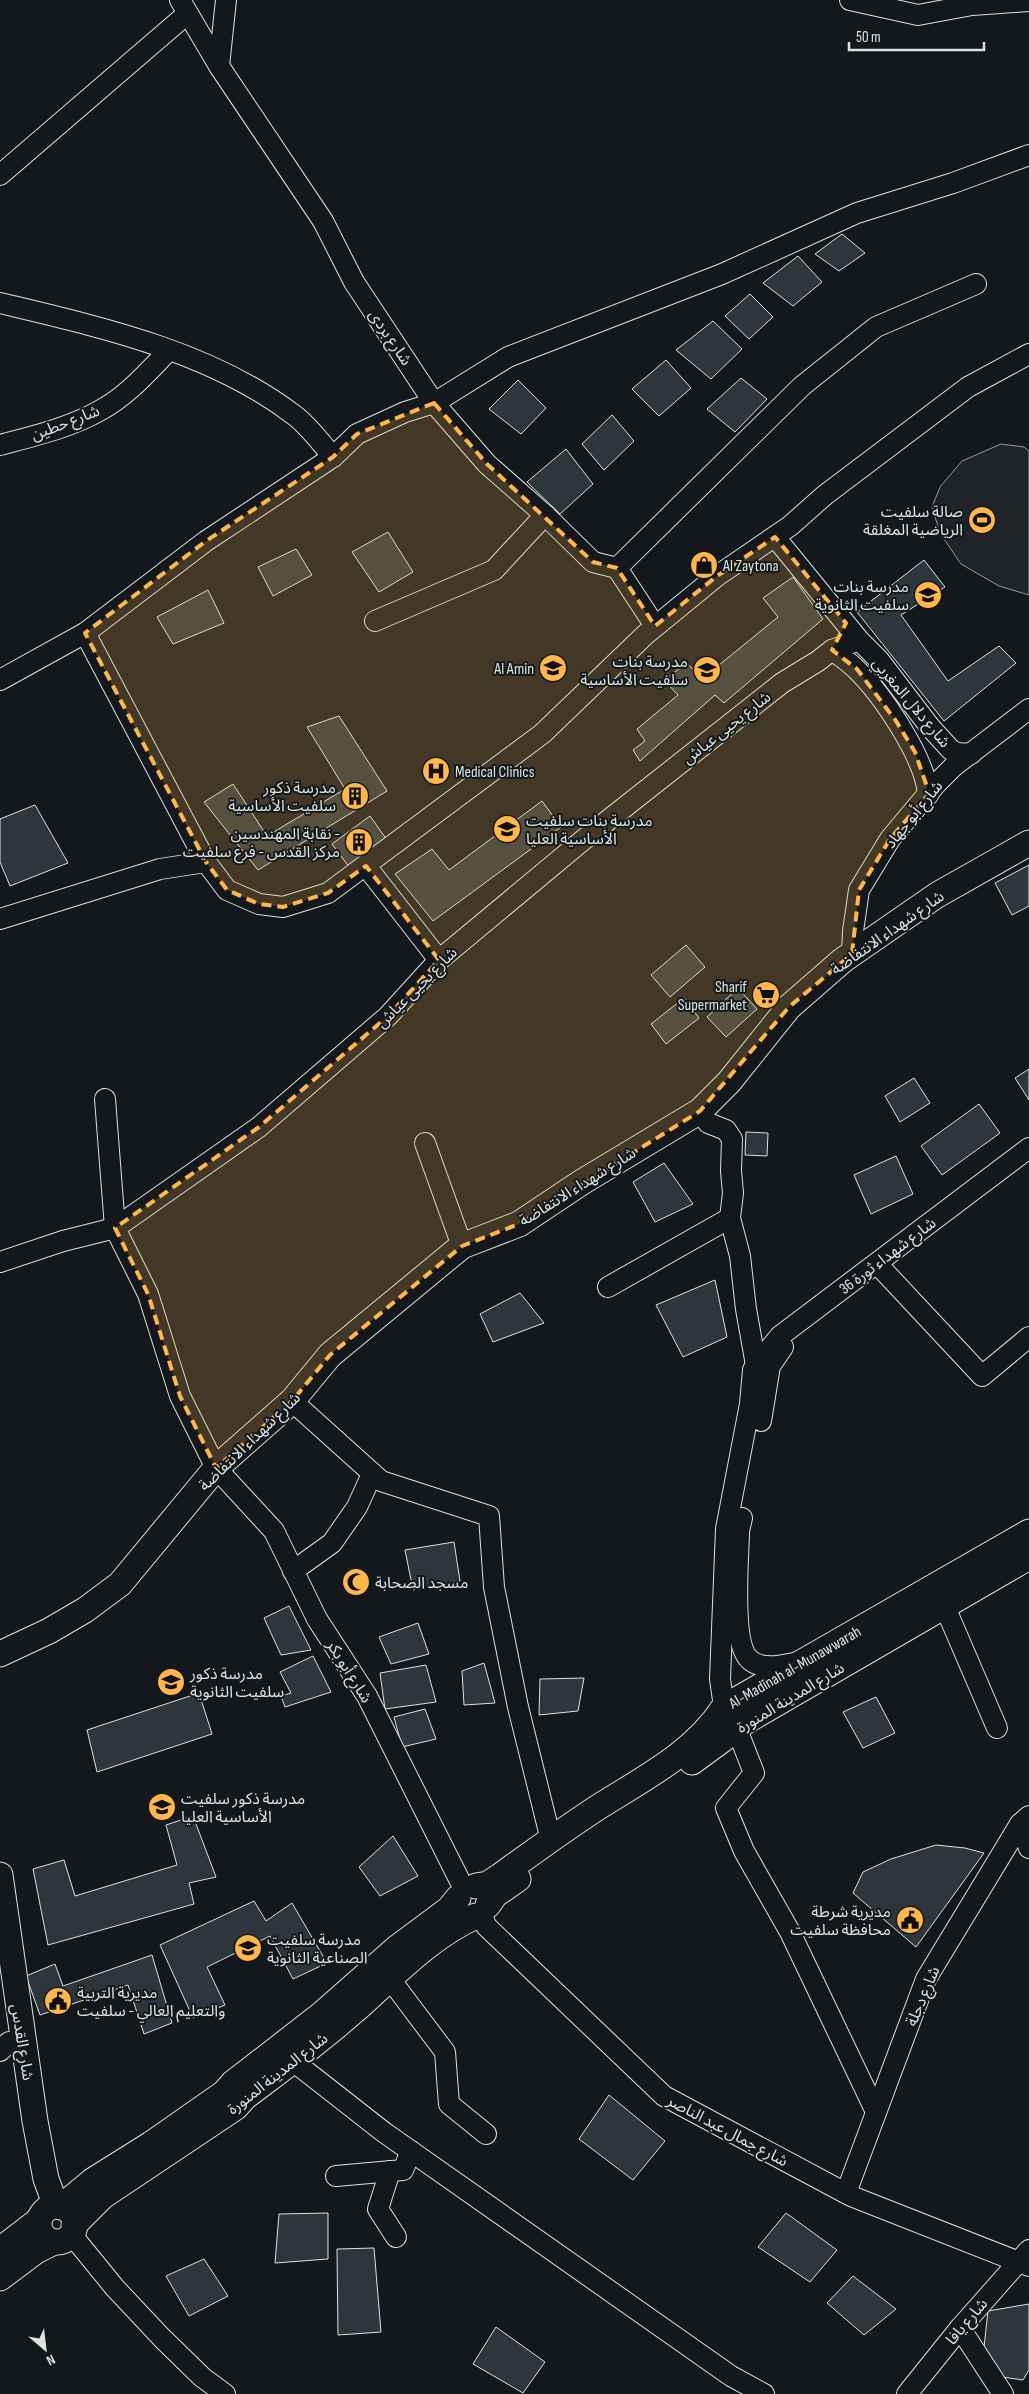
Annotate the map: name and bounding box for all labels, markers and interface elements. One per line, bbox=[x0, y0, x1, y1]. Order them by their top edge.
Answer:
scale bar bbox=[849, 20, 984, 52]
text: 50 m bbox=[856, 28, 881, 47]
street label: شارع بردى bbox=[362, 306, 415, 371]
street label: شارع حطين bbox=[28, 402, 103, 447]
place label: صالة سلفيت الرياضية المغلقة bbox=[863, 503, 963, 540]
sports icon: صالة سلفيت الرياضية المغلقة bbox=[967, 505, 997, 535]
shop icon: Al Zaytona bbox=[689, 550, 719, 580]
place label: Al Zaytona bbox=[722, 557, 779, 576]
place label: مدرسة بنات سلفيت الثانوية bbox=[815, 578, 909, 615]
school or university icon: مدرسة بنات سلفيت الثانوية bbox=[913, 580, 943, 610]
school or university icon: Al Amin bbox=[538, 653, 568, 683]
place label: مدرسة بنات سلفيت الأساسية bbox=[580, 653, 688, 690]
street label: شارع دلال المغربي bbox=[866, 654, 954, 753]
school or university icon: مدرسة بنات سلفيت الأساسية bbox=[692, 655, 722, 685]
place label: Al Amin bbox=[493, 660, 534, 679]
street label: شارع يحيى عياش bbox=[679, 688, 776, 770]
hospital icon: Medical Clinics bbox=[421, 756, 451, 786]
place label: Medical Clinics bbox=[455, 763, 535, 782]
street label: شارع أبو جهاد bbox=[880, 777, 949, 854]
place label: مدرسة ذكور سلفيت الأساسية bbox=[228, 779, 336, 816]
building icon: مدرسة ذكور سلفيت الأساسية bbox=[340, 781, 370, 811]
place label: مدرسة بنات سلفيت الأساسية العليا bbox=[526, 812, 653, 849]
school or university icon: مدرسة بنات سلفيت الأساسية العليا bbox=[492, 814, 522, 844]
place label: نقابة المهندسين - مركز القدس - فرع سلفيت bbox=[183, 825, 340, 864]
building icon: نقابة المهندسين - مركز القدس - فرع سلفيت bbox=[344, 827, 374, 857]
street label: شارع شهداء الانتفاضة bbox=[828, 887, 949, 981]
street label: شارع يحيى عياش bbox=[373, 944, 463, 1034]
place label: Sharif Supermarket bbox=[678, 978, 747, 1015]
supermarket icon: Sharif Supermarket bbox=[751, 980, 781, 1010]
street label: شارع شهداء الانتفاضة bbox=[516, 1144, 641, 1233]
street label: شارع شهداء ثورة 36 bbox=[836, 1214, 941, 1300]
street label: شارع شهداء الانتفاضة bbox=[195, 1389, 306, 1497]
mosque icon: مسجد الصحابة bbox=[341, 1567, 371, 1597]
place label: مسجد الصحابة bbox=[375, 1574, 468, 1593]
street label: Al-Madīnah al-Munawwarah bbox=[725, 1622, 865, 1714]
street label: شارع أبو بكر bbox=[320, 1635, 376, 1708]
street label: شارع المدينة المنورة bbox=[734, 1659, 849, 1740]
place label: مدرسة ذكور سلفيت الثانوية bbox=[189, 1665, 284, 1702]
school or university icon: مدرسة ذكور سلفيت الثانوية bbox=[156, 1667, 186, 1697]
place label: مدرسة ذكور سلفيت الأساسية العليا bbox=[181, 1790, 305, 1827]
school or university icon: مدرسة ذكور سلفيت الأساسية العليا bbox=[147, 1792, 177, 1822]
place label: مديرية شرطة محافظة سلفيت bbox=[790, 1903, 891, 1940]
public building icon: مديرية شرطة محافظة سلفيت bbox=[895, 1905, 925, 1935]
place label: مدرسة سلفيت الصناعية الثانوية bbox=[267, 1931, 368, 1968]
school or university icon: مدرسة سلفيت الصناعية الثانوية bbox=[233, 1933, 263, 1963]
street label: شارع دجلة bbox=[902, 1964, 946, 2030]
place label: مديرية التربية والتعليم العالي - سلفيت bbox=[77, 1984, 225, 2023]
public building icon: مديرية التربية والتعليم العالي - سلفيت bbox=[43, 1986, 73, 2016]
street label: شارع القدس bbox=[4, 2002, 37, 2082]
street label: شارع المدينة المنورة bbox=[224, 2029, 333, 2121]
street label: شارع جمال عبد الناصر bbox=[662, 2091, 791, 2173]
street label: شارع يافا bbox=[942, 2295, 994, 2350]
north arrow bbox=[20, 2324, 70, 2374]
text: N bbox=[44, 2351, 58, 2369]

